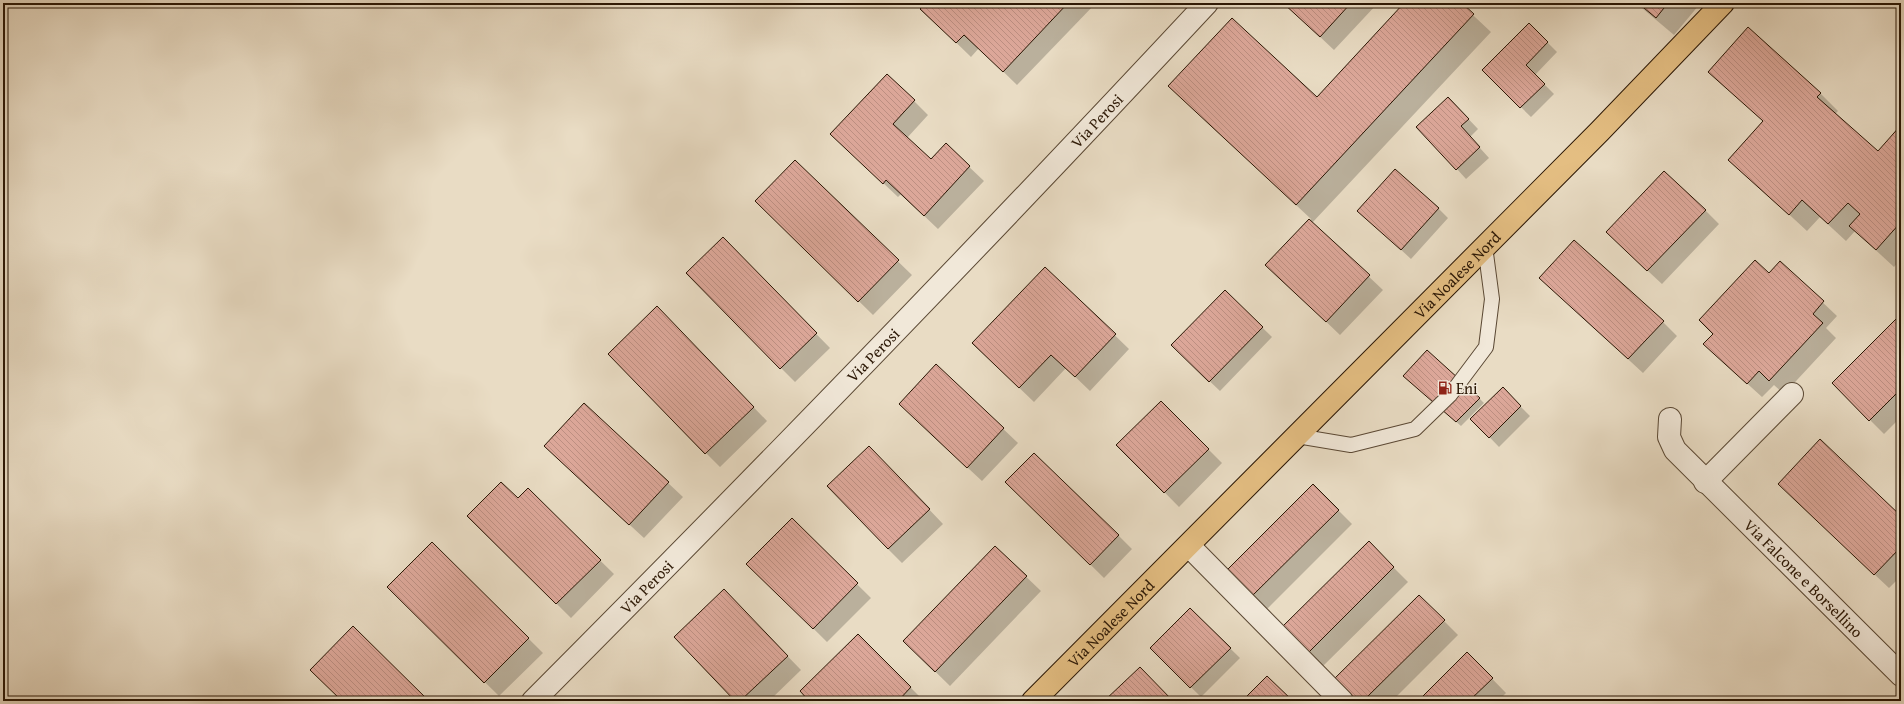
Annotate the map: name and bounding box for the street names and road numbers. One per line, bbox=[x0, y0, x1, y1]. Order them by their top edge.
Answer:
street label: Via Perosi bbox=[1065, 87, 1129, 153]
street label: Via Noalese Nord bbox=[1408, 225, 1506, 324]
street label: Via Perosi bbox=[841, 322, 905, 388]
street label: Via Falcone e Borsellino bbox=[1739, 513, 1869, 643]
street label: Via Perosi bbox=[614, 554, 679, 619]
street label: Via Noalese Nord bbox=[1061, 573, 1160, 672]

